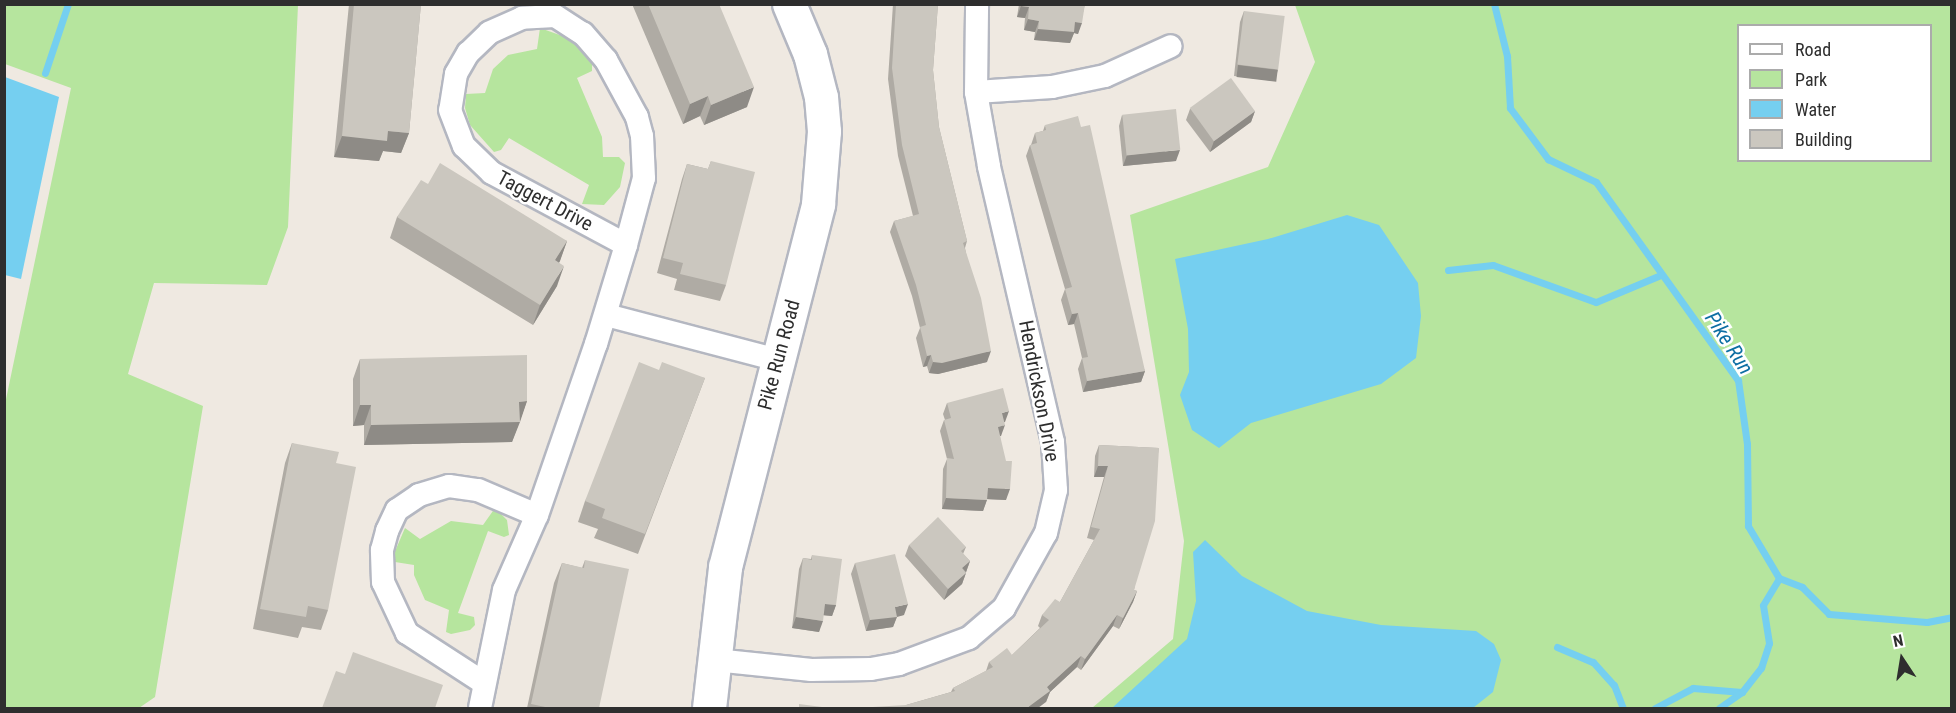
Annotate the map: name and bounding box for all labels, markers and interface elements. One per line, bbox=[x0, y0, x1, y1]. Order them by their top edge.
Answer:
legend bbox=[1737, 24, 1932, 162]
text: Road bbox=[1795, 39, 1831, 60]
text: Park bbox=[1795, 69, 1827, 90]
text: Water bbox=[1795, 99, 1836, 120]
text: Building bbox=[1795, 129, 1852, 150]
street label: Taggert Drive bbox=[493, 166, 597, 236]
street label: Pike Run Road bbox=[753, 297, 805, 413]
water label: Pike Run bbox=[1699, 307, 1759, 379]
street label: Hendrickson Drive bbox=[1014, 318, 1064, 464]
north arrow bbox=[1872, 629, 1932, 689]
text: N bbox=[1891, 631, 1905, 651]

